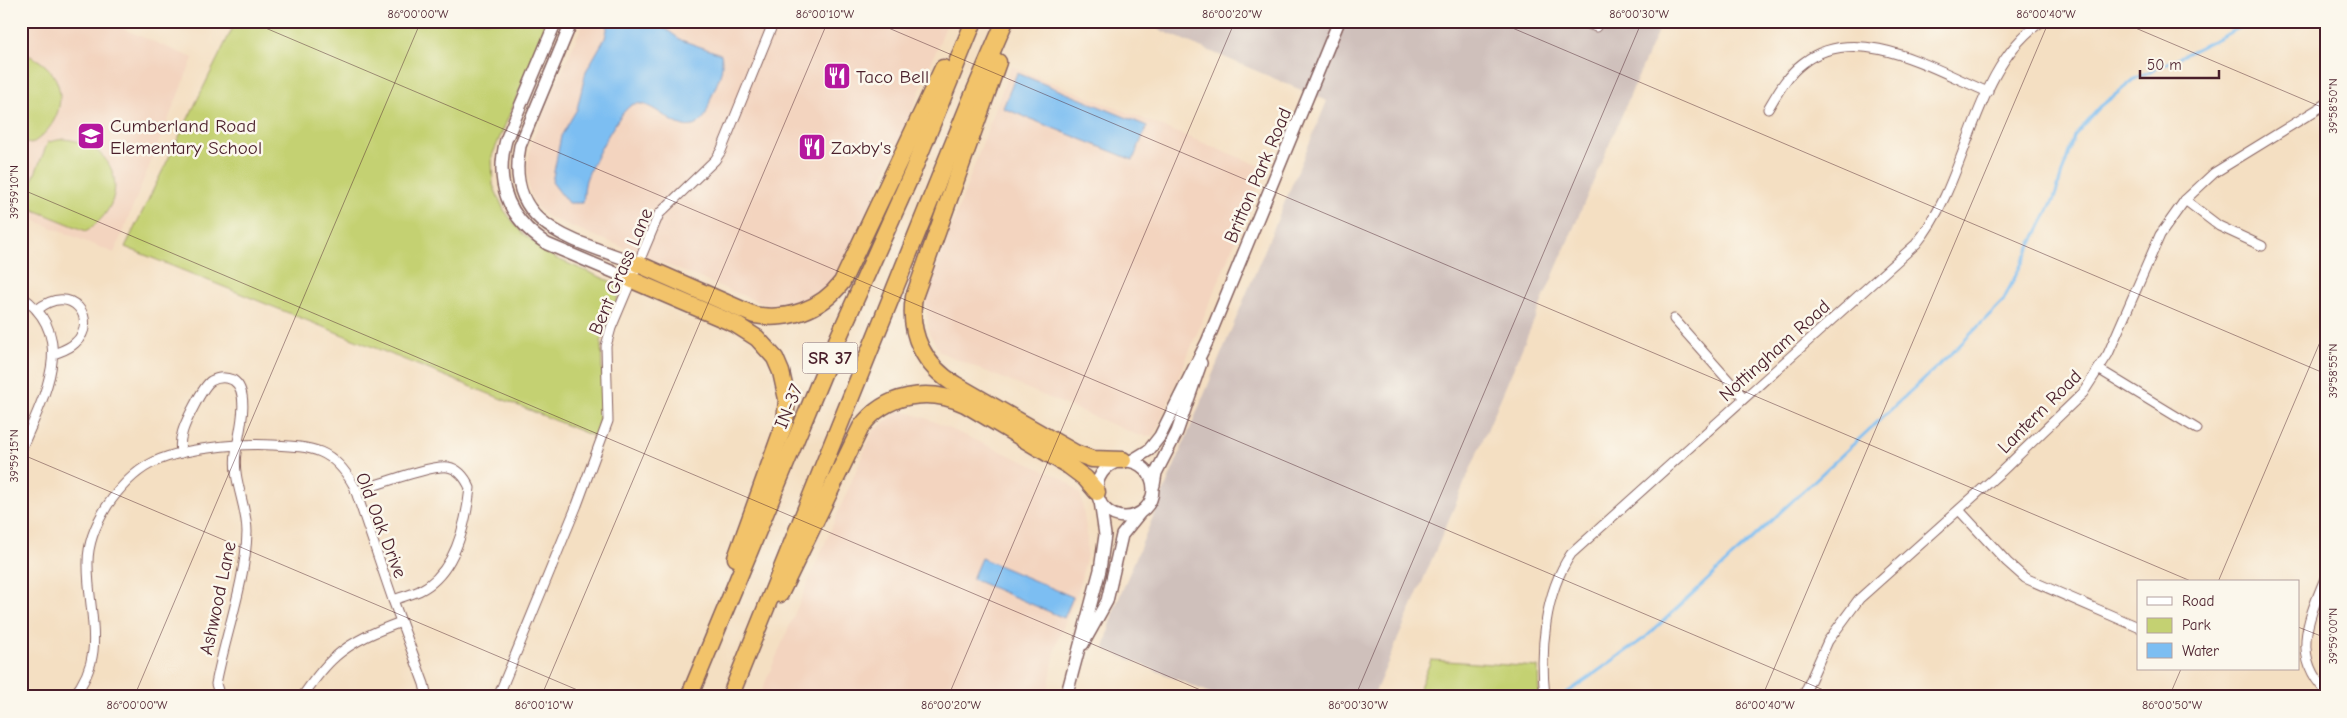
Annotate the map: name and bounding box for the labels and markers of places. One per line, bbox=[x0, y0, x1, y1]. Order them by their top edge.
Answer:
restaurant icon: Taco Bell bbox=[822, 61, 852, 91]
place label: Taco Bell bbox=[856, 66, 929, 88]
place label: Cumberland Road Elementary School bbox=[110, 115, 262, 159]
school or university icon: Cumberland Road Elementary School bbox=[76, 121, 106, 151]
restaurant icon: Zaxby's bbox=[797, 132, 827, 162]
place label: Zaxby's bbox=[831, 137, 891, 159]

